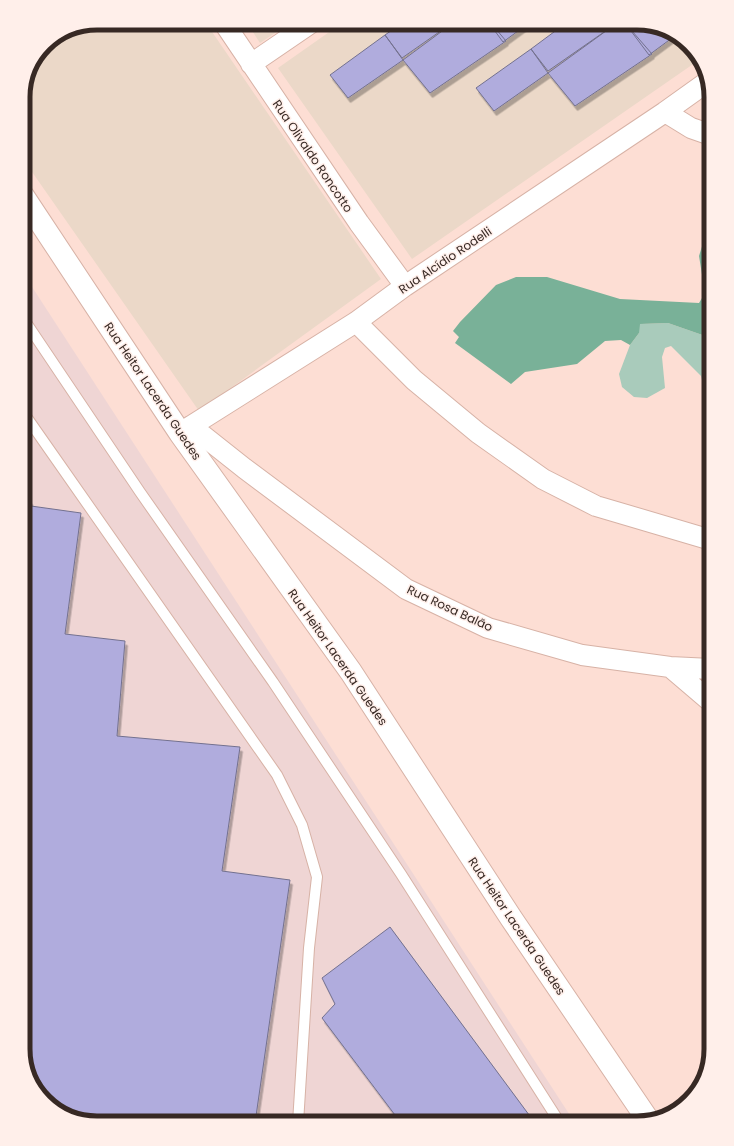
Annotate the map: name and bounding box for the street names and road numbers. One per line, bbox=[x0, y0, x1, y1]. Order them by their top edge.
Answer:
street label: Rua Olivaldo Roncotto bbox=[269, 96, 357, 216]
street label: Rua Alcídio Rodelli bbox=[395, 222, 495, 297]
street label: Rua Heitor Lacerda Guedes bbox=[100, 319, 206, 463]
street label: Rua Rosa Balão bbox=[404, 581, 496, 636]
street label: Rua Heitor Lacerda Guedes bbox=[284, 585, 392, 729]
street label: Rua Heitor Lacerda Guedes bbox=[464, 854, 570, 998]

